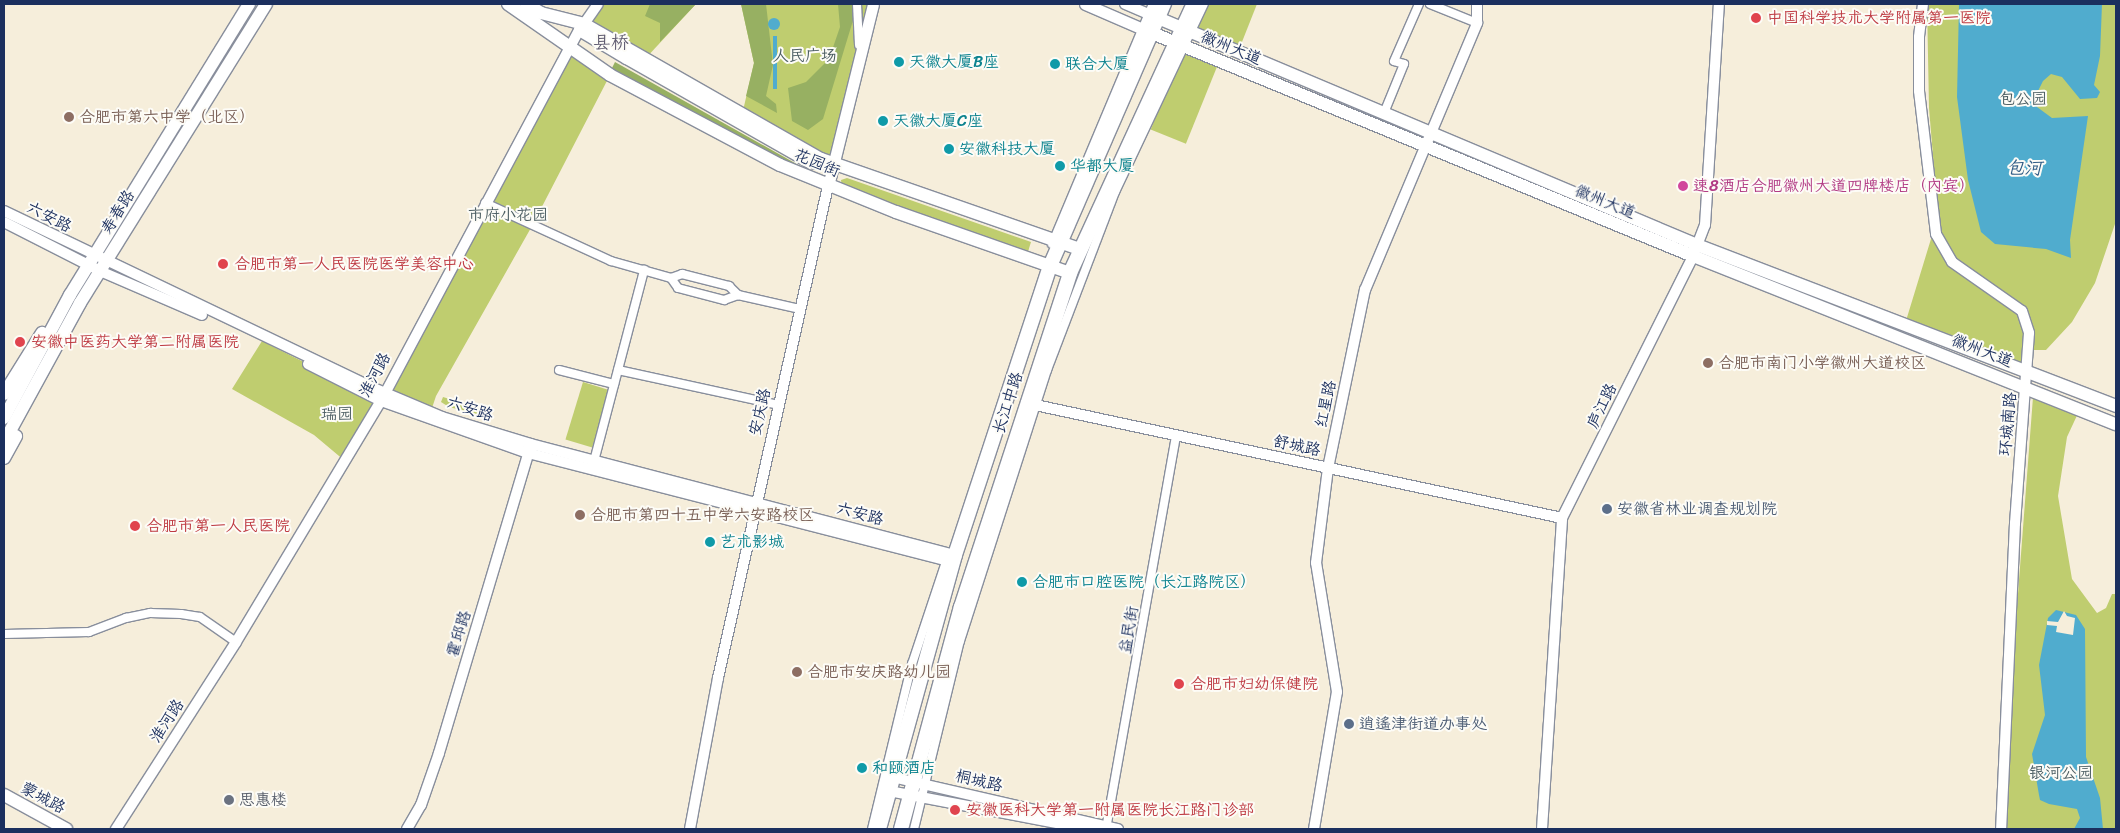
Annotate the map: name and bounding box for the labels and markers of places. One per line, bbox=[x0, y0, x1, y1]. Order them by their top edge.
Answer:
place label: 中国科学技术大学附属第一医院 bbox=[1767, 8, 1991, 28]
marker: 中国科学技术大学附属第一医院 bbox=[1749, 11, 1763, 25]
place label: 天徽大厦B座 bbox=[909, 52, 999, 72]
place label: 联合大厦 bbox=[1065, 54, 1129, 74]
marker: 天徽大厦B座 bbox=[893, 56, 905, 68]
marker: 联合大厦 bbox=[1049, 58, 1061, 70]
place label: 合肥市第六中学（北区） bbox=[79, 107, 255, 127]
marker: 合肥市第六中学（北区） bbox=[63, 111, 75, 123]
place label: 天徽大厦C座 bbox=[893, 111, 983, 131]
marker: 天徽大厦C座 bbox=[877, 115, 889, 127]
place label: 安徽科技大厦 bbox=[959, 139, 1055, 159]
marker: 安徽科技大厦 bbox=[943, 143, 955, 155]
place label: 华都大厦 bbox=[1070, 156, 1134, 176]
marker: 华都大厦 bbox=[1054, 160, 1066, 172]
place label: 速8酒店合肥徽州大道四牌楼店（内宾） bbox=[1693, 176, 1975, 196]
marker: 速8酒店合肥徽州大道四牌楼店（内宾） bbox=[1677, 180, 1689, 192]
place label: 合肥市第一人民医院医学美容中心 bbox=[234, 254, 474, 274]
marker: 合肥市第一人民医院医学美容中心 bbox=[216, 257, 230, 271]
place label: 安徽中医药大学第二附属医院 bbox=[31, 332, 239, 352]
marker: 安徽中医药大学第二附属医院 bbox=[13, 335, 27, 349]
place label: 合肥市南门小学徽州大道校区 bbox=[1718, 353, 1926, 373]
marker: 合肥市南门小学徽州大道校区 bbox=[1702, 357, 1714, 369]
place label: 安徽省林业调查规划院 bbox=[1617, 499, 1777, 519]
marker: 安徽省林业调查规划院 bbox=[1601, 503, 1613, 515]
place label: 合肥市第四十五中学六安路校区 bbox=[590, 505, 814, 525]
marker: 合肥市第四十五中学六安路校区 bbox=[574, 509, 586, 521]
place label: 合肥市第一人民医院 bbox=[146, 516, 290, 536]
marker: 合肥市第一人民医院 bbox=[128, 519, 142, 533]
place label: 艺术影城 bbox=[720, 532, 784, 552]
marker: 艺术影城 bbox=[704, 536, 716, 548]
place label: 合肥市口腔医院（长江路院区） bbox=[1032, 572, 1256, 592]
marker: 合肥市口腔医院（长江路院区） bbox=[1016, 576, 1028, 588]
place label: 合肥市安庆路幼儿园 bbox=[807, 662, 951, 682]
marker: 合肥市安庆路幼儿园 bbox=[791, 666, 803, 678]
place label: 合肥市妇幼保健院 bbox=[1190, 674, 1318, 694]
marker: 合肥市妇幼保健院 bbox=[1172, 677, 1186, 691]
place label: 逍遥津街道办事处 bbox=[1359, 714, 1487, 734]
marker: 逍遥津街道办事处 bbox=[1343, 718, 1355, 730]
place label: 和颐酒店 bbox=[872, 758, 936, 778]
marker: 和颐酒店 bbox=[856, 762, 868, 774]
place label: 思惠楼 bbox=[239, 790, 287, 810]
marker: 思惠楼 bbox=[223, 794, 235, 806]
place label: 安徽医科大学第一附属医院长江路门诊部 bbox=[966, 800, 1254, 820]
marker: 安徽医科大学第一附属医院长江路门诊部 bbox=[948, 803, 962, 817]

